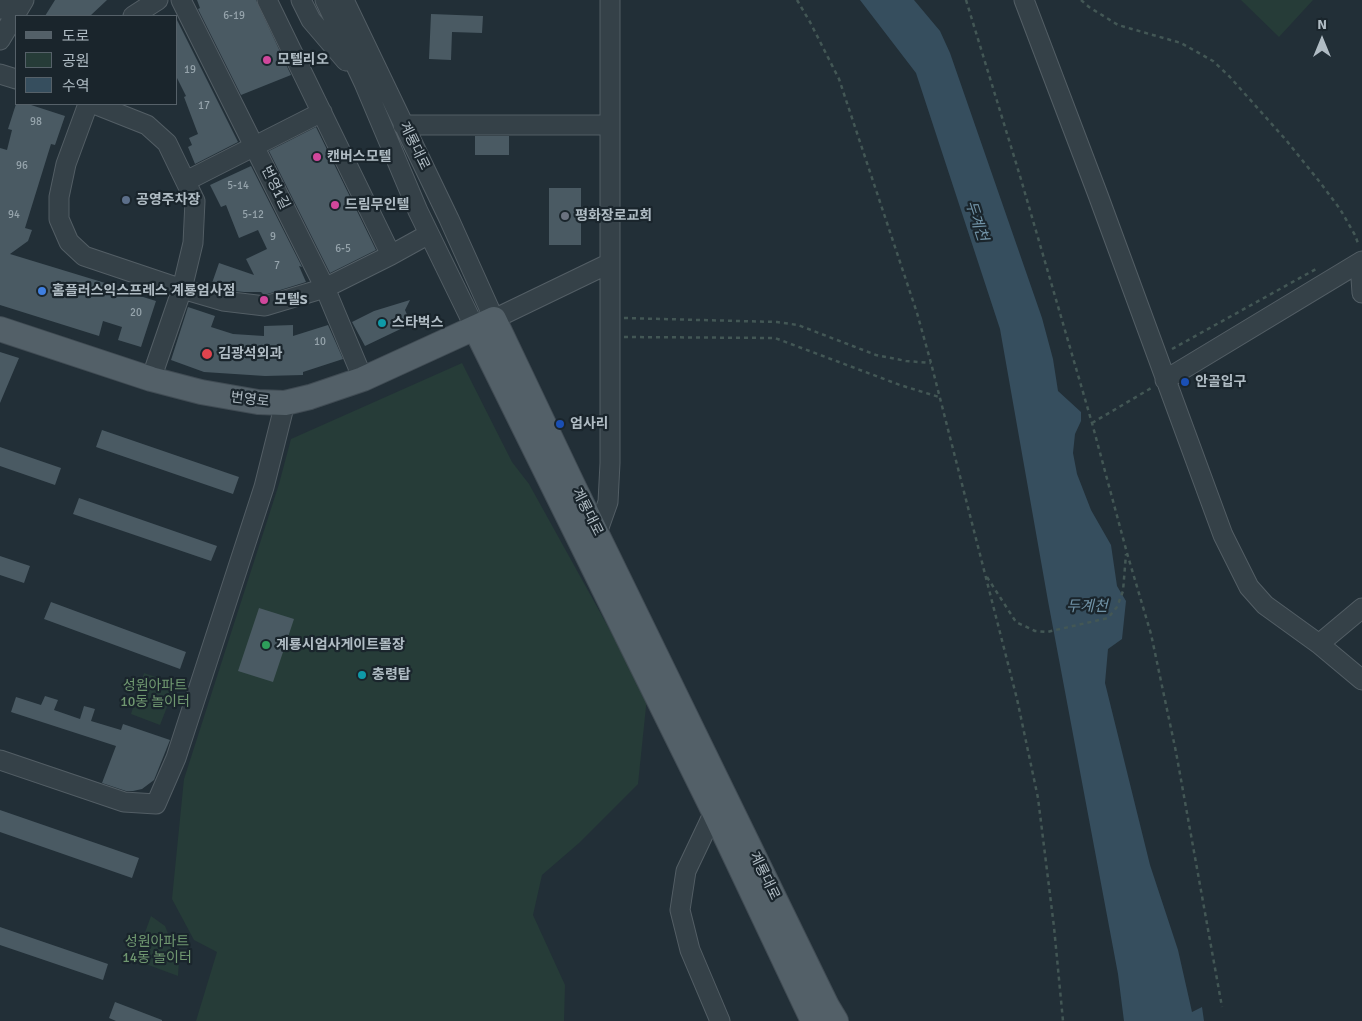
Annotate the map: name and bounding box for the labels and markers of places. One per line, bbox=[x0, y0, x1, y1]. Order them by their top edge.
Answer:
place label: 모텔리오 bbox=[277, 52, 329, 68]
marker: 모텔리오 bbox=[261, 54, 273, 66]
place label: 캔버스모텔 bbox=[327, 149, 391, 165]
marker: 캔버스모텔 bbox=[311, 151, 323, 163]
place label: 공영주차장 bbox=[136, 192, 200, 208]
marker: 공영주차장 bbox=[120, 194, 132, 206]
place label: 드림무인텔 bbox=[345, 197, 409, 213]
marker: 드림무인텔 bbox=[329, 199, 341, 211]
place label: 평화장로교회 bbox=[575, 208, 652, 224]
marker: 평화장로교회 bbox=[559, 210, 571, 222]
place label: 홈플러스익스프레스 계룡엄사점 bbox=[52, 283, 235, 299]
marker: 홈플러스익스프레스 계룡엄사점 bbox=[36, 285, 48, 297]
place label: 모텔S bbox=[274, 292, 308, 308]
marker: 모텔S bbox=[258, 294, 270, 306]
place label: 스타벅스 bbox=[392, 315, 444, 331]
marker: 스타벅스 bbox=[376, 317, 388, 329]
place label: 김광석외과 bbox=[218, 346, 282, 362]
marker: 김광석외과 bbox=[200, 347, 214, 361]
place label: 안골입구 bbox=[1195, 374, 1247, 390]
marker: 안골입구 bbox=[1179, 376, 1191, 388]
place label: 엄사리 bbox=[570, 416, 609, 432]
marker: 엄사리 bbox=[554, 418, 566, 430]
place label: 계룡시엄사게이트볼장 bbox=[276, 637, 405, 653]
marker: 계룡시엄사게이트볼장 bbox=[260, 639, 272, 651]
place label: 충령탑 bbox=[372, 667, 411, 683]
marker: 충령탑 bbox=[356, 669, 368, 681]

